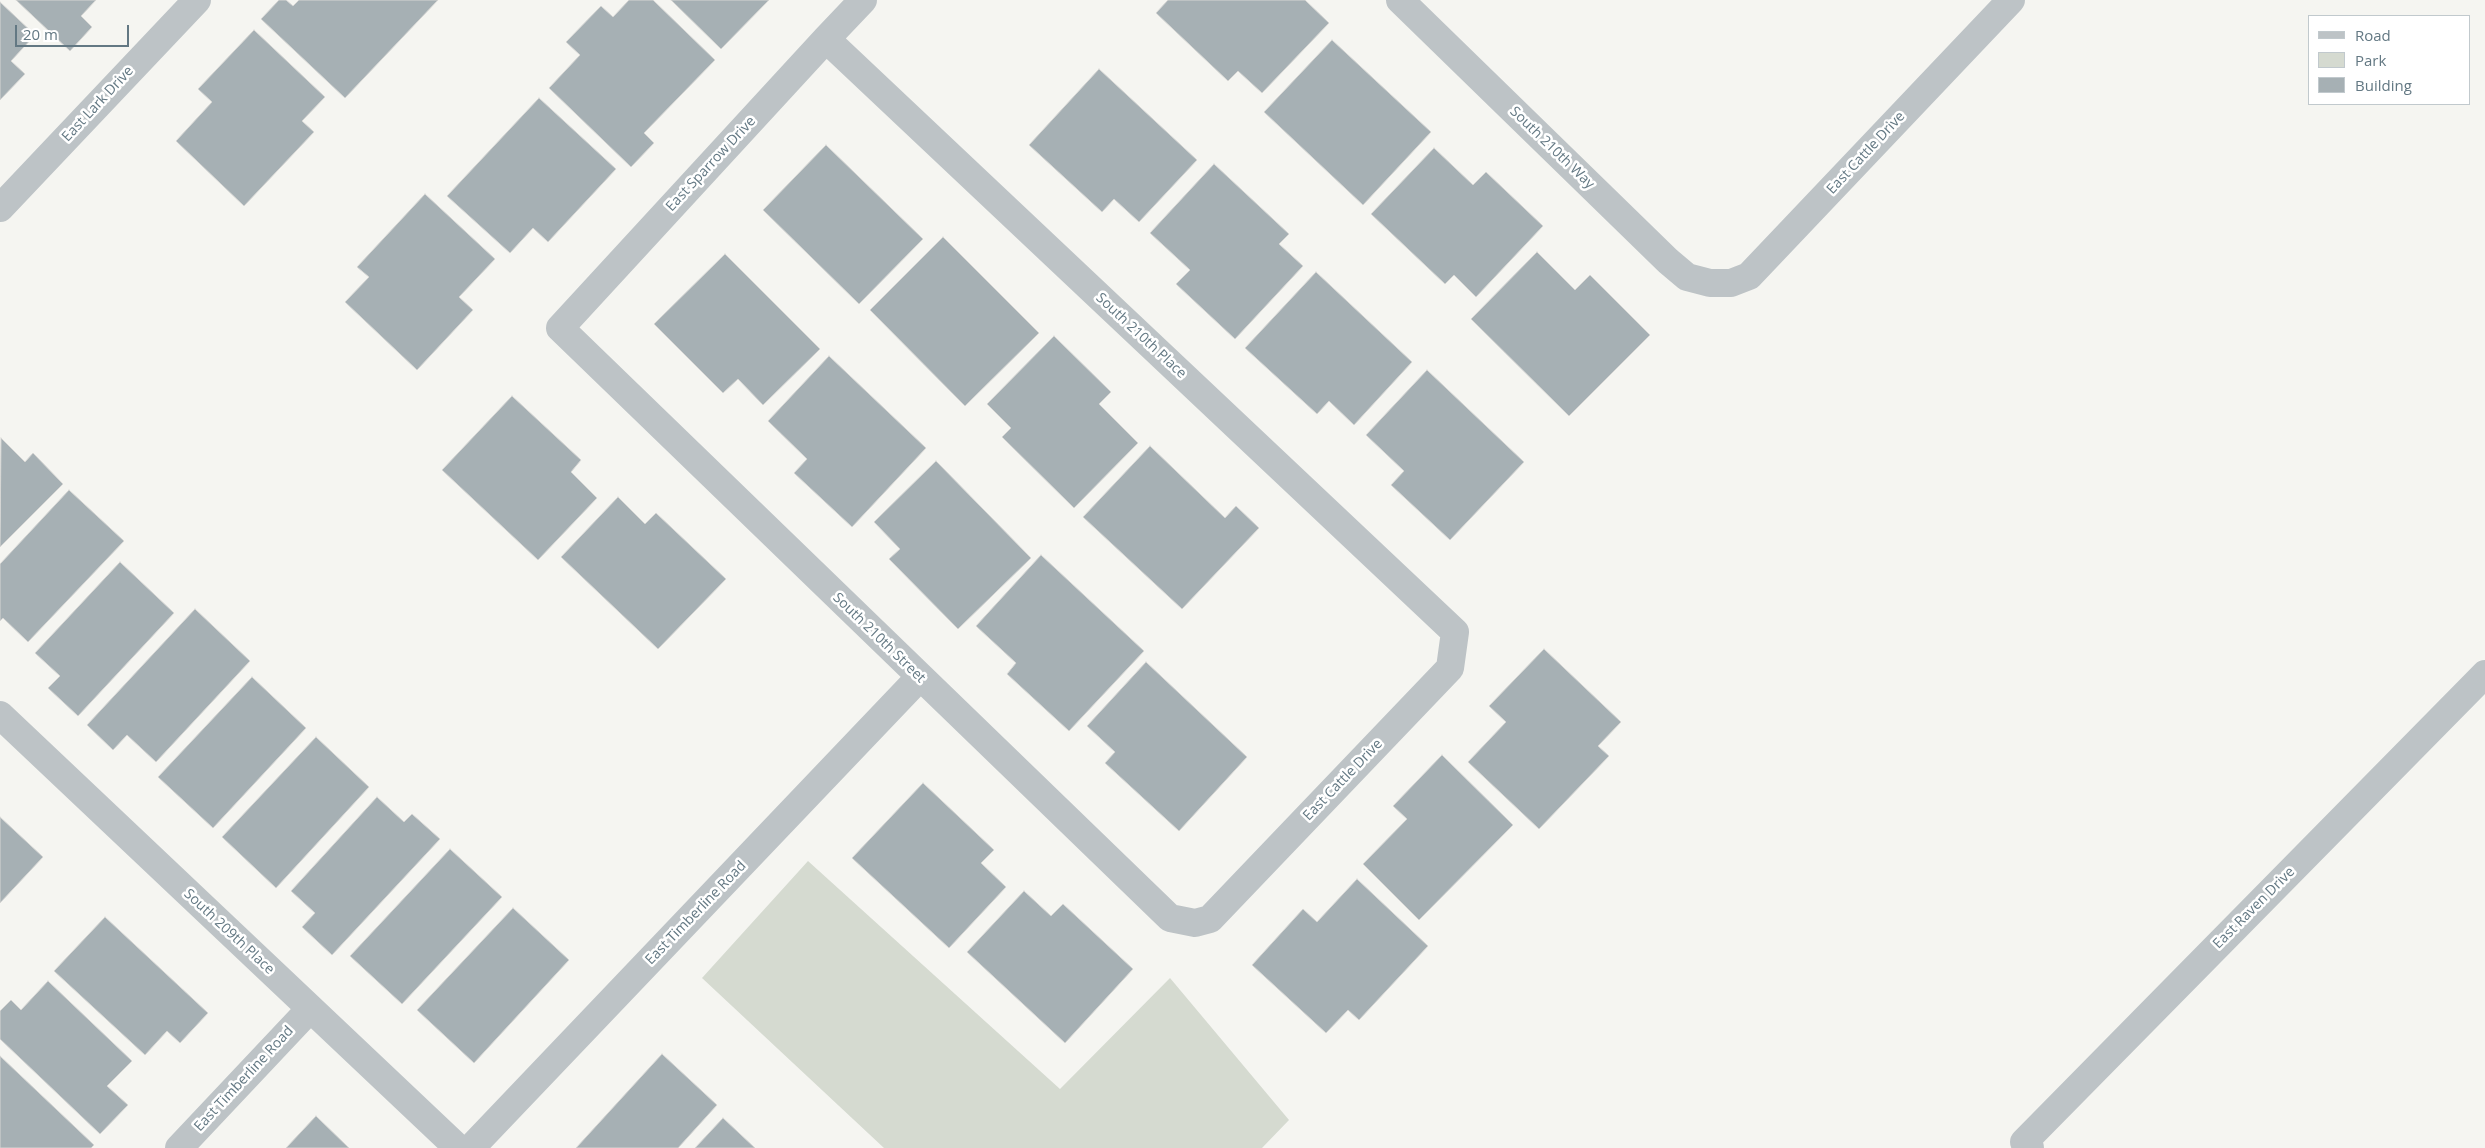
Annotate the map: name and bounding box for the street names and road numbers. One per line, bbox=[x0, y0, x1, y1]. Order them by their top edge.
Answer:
street label: East Lark Drive bbox=[59, 63, 137, 145]
street label: South 210th Way bbox=[1506, 103, 1598, 193]
street label: East Cattle Drive bbox=[1823, 108, 1909, 198]
street label: East Sparrow Drive bbox=[663, 113, 759, 215]
street label: South 210th Place bbox=[1092, 290, 1190, 382]
street label: South 210th Street bbox=[829, 590, 929, 686]
street label: East Cattle Drive bbox=[1300, 736, 1386, 824]
street label: East Timberline Road bbox=[642, 858, 750, 968]
street label: East Raven Drive bbox=[2210, 864, 2298, 952]
street label: South 209th Place bbox=[180, 886, 278, 978]
street label: East Timberline Road bbox=[191, 1023, 297, 1135]

